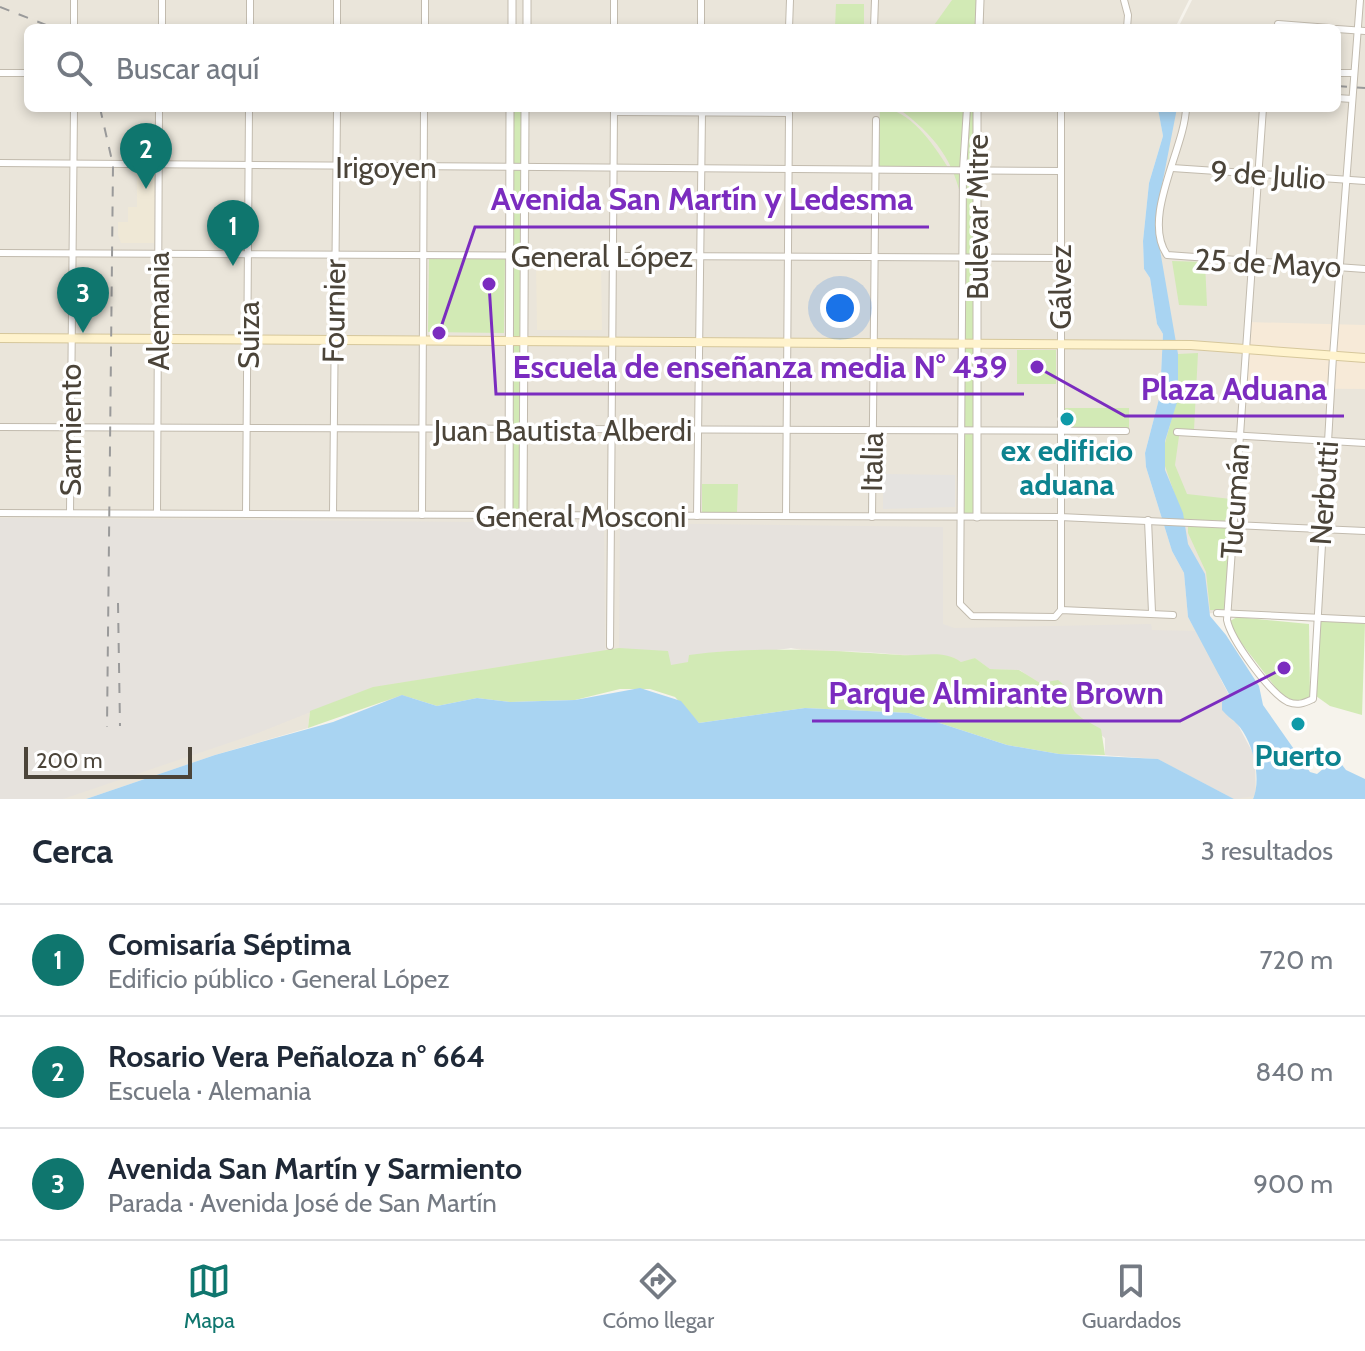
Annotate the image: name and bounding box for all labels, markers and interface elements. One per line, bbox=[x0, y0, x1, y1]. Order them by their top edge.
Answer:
search box bbox=[24, 24, 1341, 112]
icon: search bbox=[52, 46, 96, 90]
text: Buscar aquí bbox=[116, 50, 259, 87]
pin: 2 bbox=[120, 123, 172, 189]
street label: Bulevar Mitre bbox=[959, 134, 996, 300]
street label: Irigoyen bbox=[335, 149, 437, 186]
street label: 9 de Julio bbox=[1209, 153, 1327, 197]
callout: Avenida San Martín y Ledesma bbox=[475, 171, 929, 227]
text: Avenida San Martín y Ledesma bbox=[491, 179, 913, 218]
pin: 1 bbox=[207, 200, 259, 266]
street label: General López bbox=[511, 238, 693, 275]
street label: 25 de Mayo bbox=[1194, 241, 1342, 285]
street label: Gálvez bbox=[1042, 244, 1079, 330]
street label: Alemania bbox=[140, 251, 177, 370]
street label: Fournier bbox=[315, 258, 353, 363]
pin: 3 bbox=[57, 267, 109, 333]
your location bbox=[820, 288, 860, 328]
street label: Suiza bbox=[230, 300, 267, 369]
callout: Escuela de enseñanza media N° 439 bbox=[496, 338, 1024, 394]
text: Escuela de enseñanza media N° 439 bbox=[512, 347, 1008, 386]
callout: Plaza Aduana bbox=[1125, 360, 1344, 416]
street label: Sarmiento bbox=[52, 364, 89, 496]
text: Plaza Aduana bbox=[1141, 369, 1327, 408]
marker: ex edificio aduana bbox=[1058, 410, 1076, 428]
street label: Juan Bautista Alberdi bbox=[433, 412, 692, 449]
street label: Italia bbox=[853, 431, 891, 492]
place label: ex edificio aduana bbox=[1001, 432, 1133, 503]
street label: Nerbutti bbox=[1302, 440, 1346, 546]
street label: Tucumán bbox=[1213, 442, 1257, 560]
street label: General Mosconi bbox=[476, 498, 686, 535]
callout: Parque Almirante Brown bbox=[812, 665, 1180, 721]
text: Parque Almirante Brown bbox=[828, 673, 1164, 712]
marker: Puerto bbox=[1289, 715, 1307, 733]
place label: Puerto bbox=[1254, 737, 1342, 774]
scale bar bbox=[24, 743, 192, 779]
text: 200 m bbox=[36, 747, 102, 774]
text: Cerca bbox=[32, 830, 113, 872]
text: 3 resultados bbox=[1201, 835, 1333, 867]
text: Comisaría Séptima bbox=[108, 926, 351, 963]
text: 1 bbox=[53, 944, 63, 976]
text: 720 m bbox=[1259, 944, 1333, 976]
text: Edificio público · General López bbox=[108, 963, 450, 995]
text: Rosario Vera Peñaloza n° 664 bbox=[108, 1038, 485, 1075]
text: 2 bbox=[51, 1056, 65, 1088]
text: 840 m bbox=[1255, 1056, 1333, 1088]
text: Escuela · Alemania bbox=[108, 1075, 311, 1107]
text: Avenida San Martín y Sarmiento bbox=[108, 1150, 522, 1187]
text: 3 bbox=[51, 1168, 65, 1200]
text: 900 m bbox=[1253, 1168, 1333, 1200]
text: Parada · Avenida José de San Martín bbox=[108, 1187, 497, 1219]
tab: Mapa bbox=[184, 1259, 235, 1334]
tab: Cómo llegar bbox=[602, 1259, 714, 1334]
tab: Guardados bbox=[1082, 1259, 1181, 1334]

